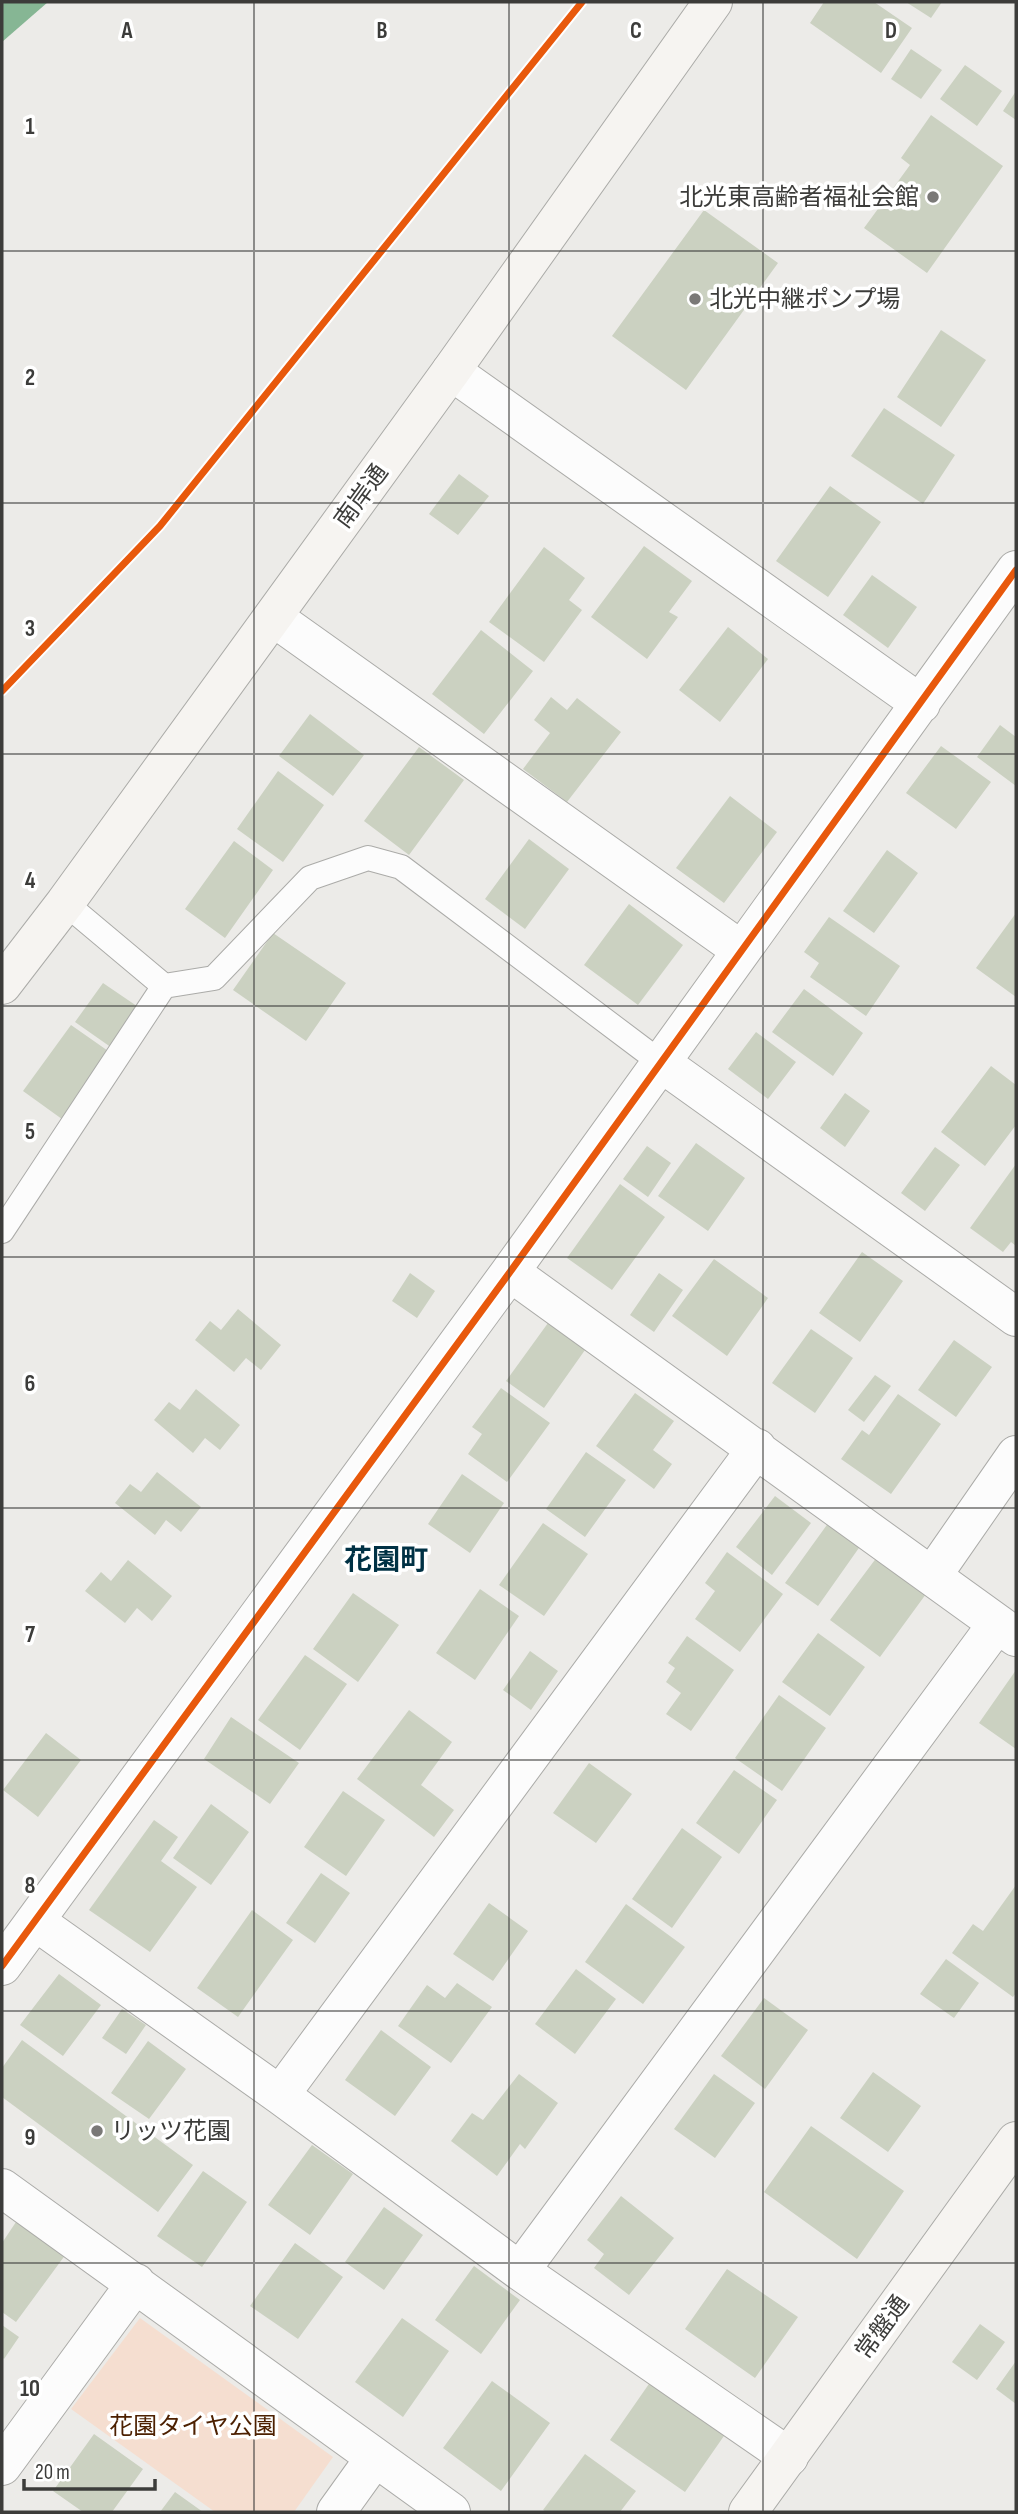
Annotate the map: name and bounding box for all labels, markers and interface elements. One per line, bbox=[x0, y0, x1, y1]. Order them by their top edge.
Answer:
text: A bbox=[121, 17, 134, 45]
text: B bbox=[377, 17, 388, 45]
text: C bbox=[630, 17, 642, 45]
text: D bbox=[885, 17, 897, 45]
text: 1 bbox=[25, 113, 35, 141]
place label: 北光東高齢者福祉会館 bbox=[679, 183, 919, 212]
marker: 北光東高齢者福祉会館 bbox=[925, 189, 941, 205]
place label: 北光中継ポンプ場 bbox=[709, 285, 900, 314]
marker: 北光中継ポンプ場 bbox=[687, 291, 703, 307]
text: 2 bbox=[25, 364, 35, 392]
street label: 南岸通 bbox=[329, 459, 394, 534]
text: 3 bbox=[25, 615, 35, 643]
text: 4 bbox=[25, 867, 36, 895]
text: 5 bbox=[25, 1118, 35, 1146]
text: 6 bbox=[25, 1370, 35, 1398]
district label: 花園町 bbox=[344, 1544, 428, 1577]
text: 7 bbox=[25, 1621, 35, 1649]
text: 8 bbox=[25, 1872, 36, 1900]
place label: リッツ花園 bbox=[111, 2117, 231, 2146]
marker: リッツ花園 bbox=[89, 2123, 105, 2139]
text: 9 bbox=[25, 2124, 35, 2152]
street label: 常盤通 bbox=[850, 2290, 915, 2365]
text: 10 bbox=[20, 2375, 40, 2403]
park label: 花園タイヤ公園 bbox=[109, 2412, 277, 2441]
scale bar bbox=[24, 2448, 156, 2492]
text: 20 m bbox=[35, 2460, 70, 2485]

